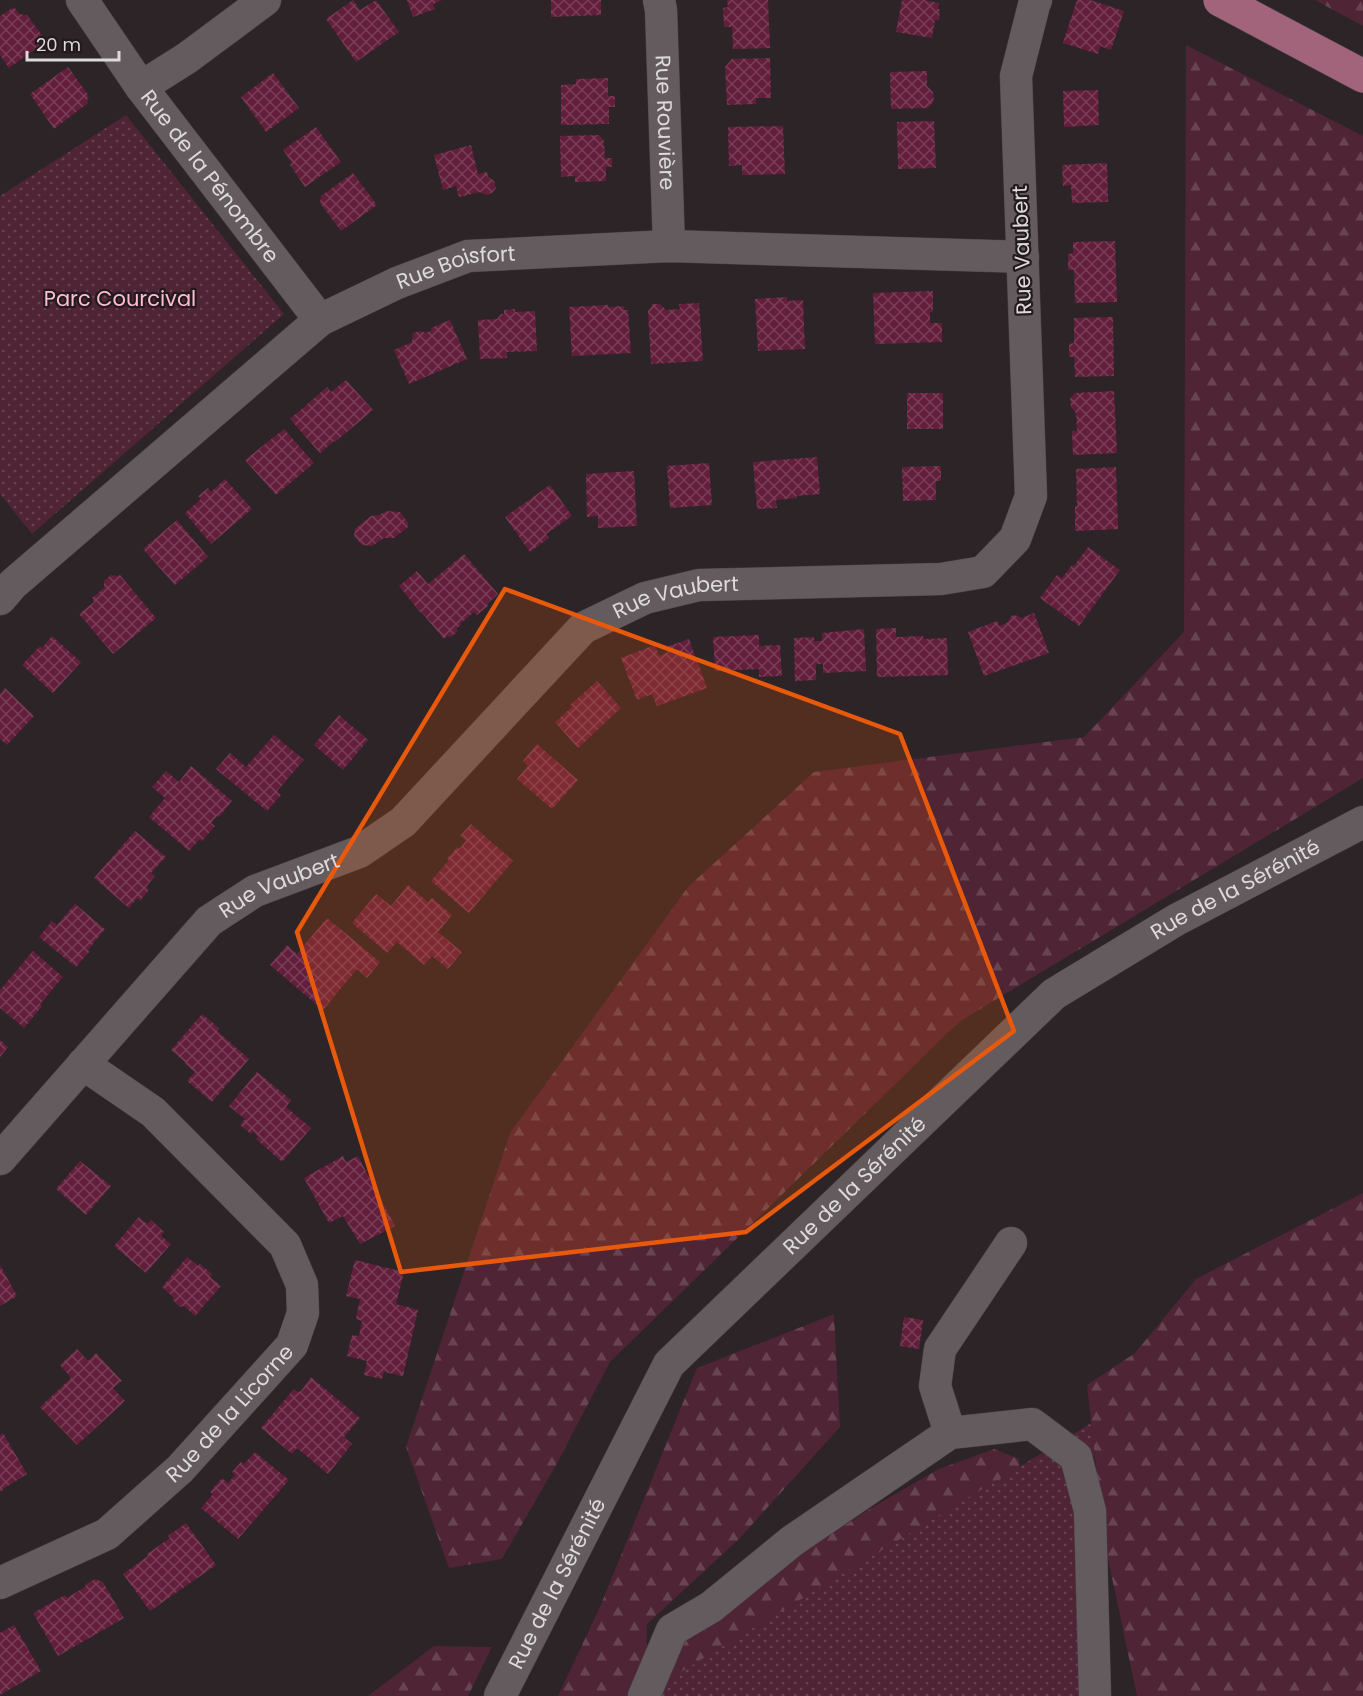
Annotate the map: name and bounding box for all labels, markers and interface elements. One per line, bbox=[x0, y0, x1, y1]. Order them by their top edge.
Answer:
scale bar bbox=[27, 24, 118, 62]
text: 20 m bbox=[36, 32, 81, 57]
street label: Rue Rouvière bbox=[649, 55, 682, 191]
street label: Rue de la Pénombre bbox=[134, 84, 286, 269]
street label: Rue Vaubert bbox=[1005, 185, 1038, 315]
street label: Rue Boisfort bbox=[392, 239, 516, 296]
park label: Parc Courcival bbox=[44, 284, 196, 313]
street label: Rue Vaubert bbox=[608, 569, 739, 626]
street label: Rue de la Sérénité bbox=[1145, 832, 1325, 946]
street label: Rue Vaubert bbox=[213, 846, 343, 925]
street label: Rue de la Sérénité bbox=[776, 1110, 932, 1261]
street label: Rue de la Licorne bbox=[159, 1338, 300, 1489]
street label: Rue de la Sérénité bbox=[501, 1493, 612, 1674]

